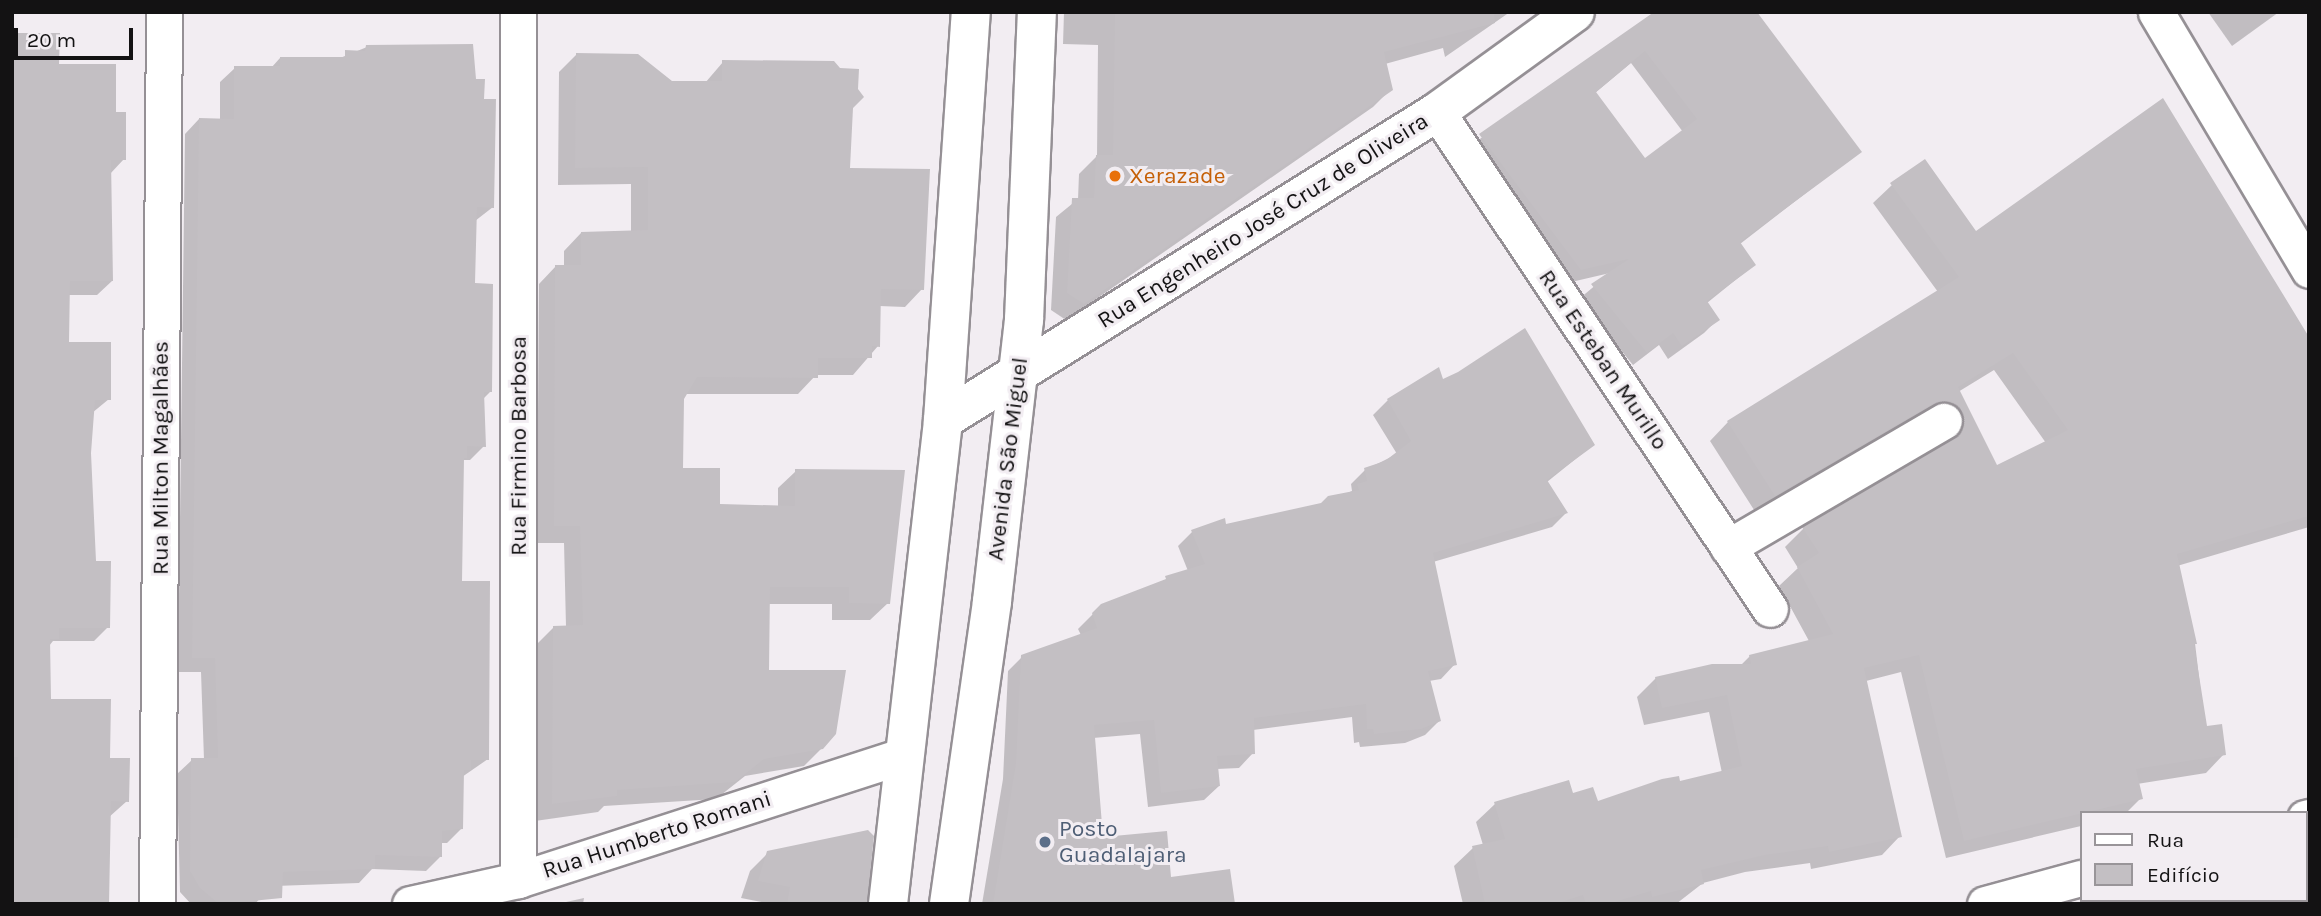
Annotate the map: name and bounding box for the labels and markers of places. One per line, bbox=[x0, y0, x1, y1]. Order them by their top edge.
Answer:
place label: Xerazade bbox=[1129, 162, 1226, 190]
marker: Xerazade bbox=[1107, 168, 1123, 184]
place label: Posto Guadalajara bbox=[1059, 815, 1187, 869]
marker: Posto Guadalajara bbox=[1037, 834, 1053, 850]

